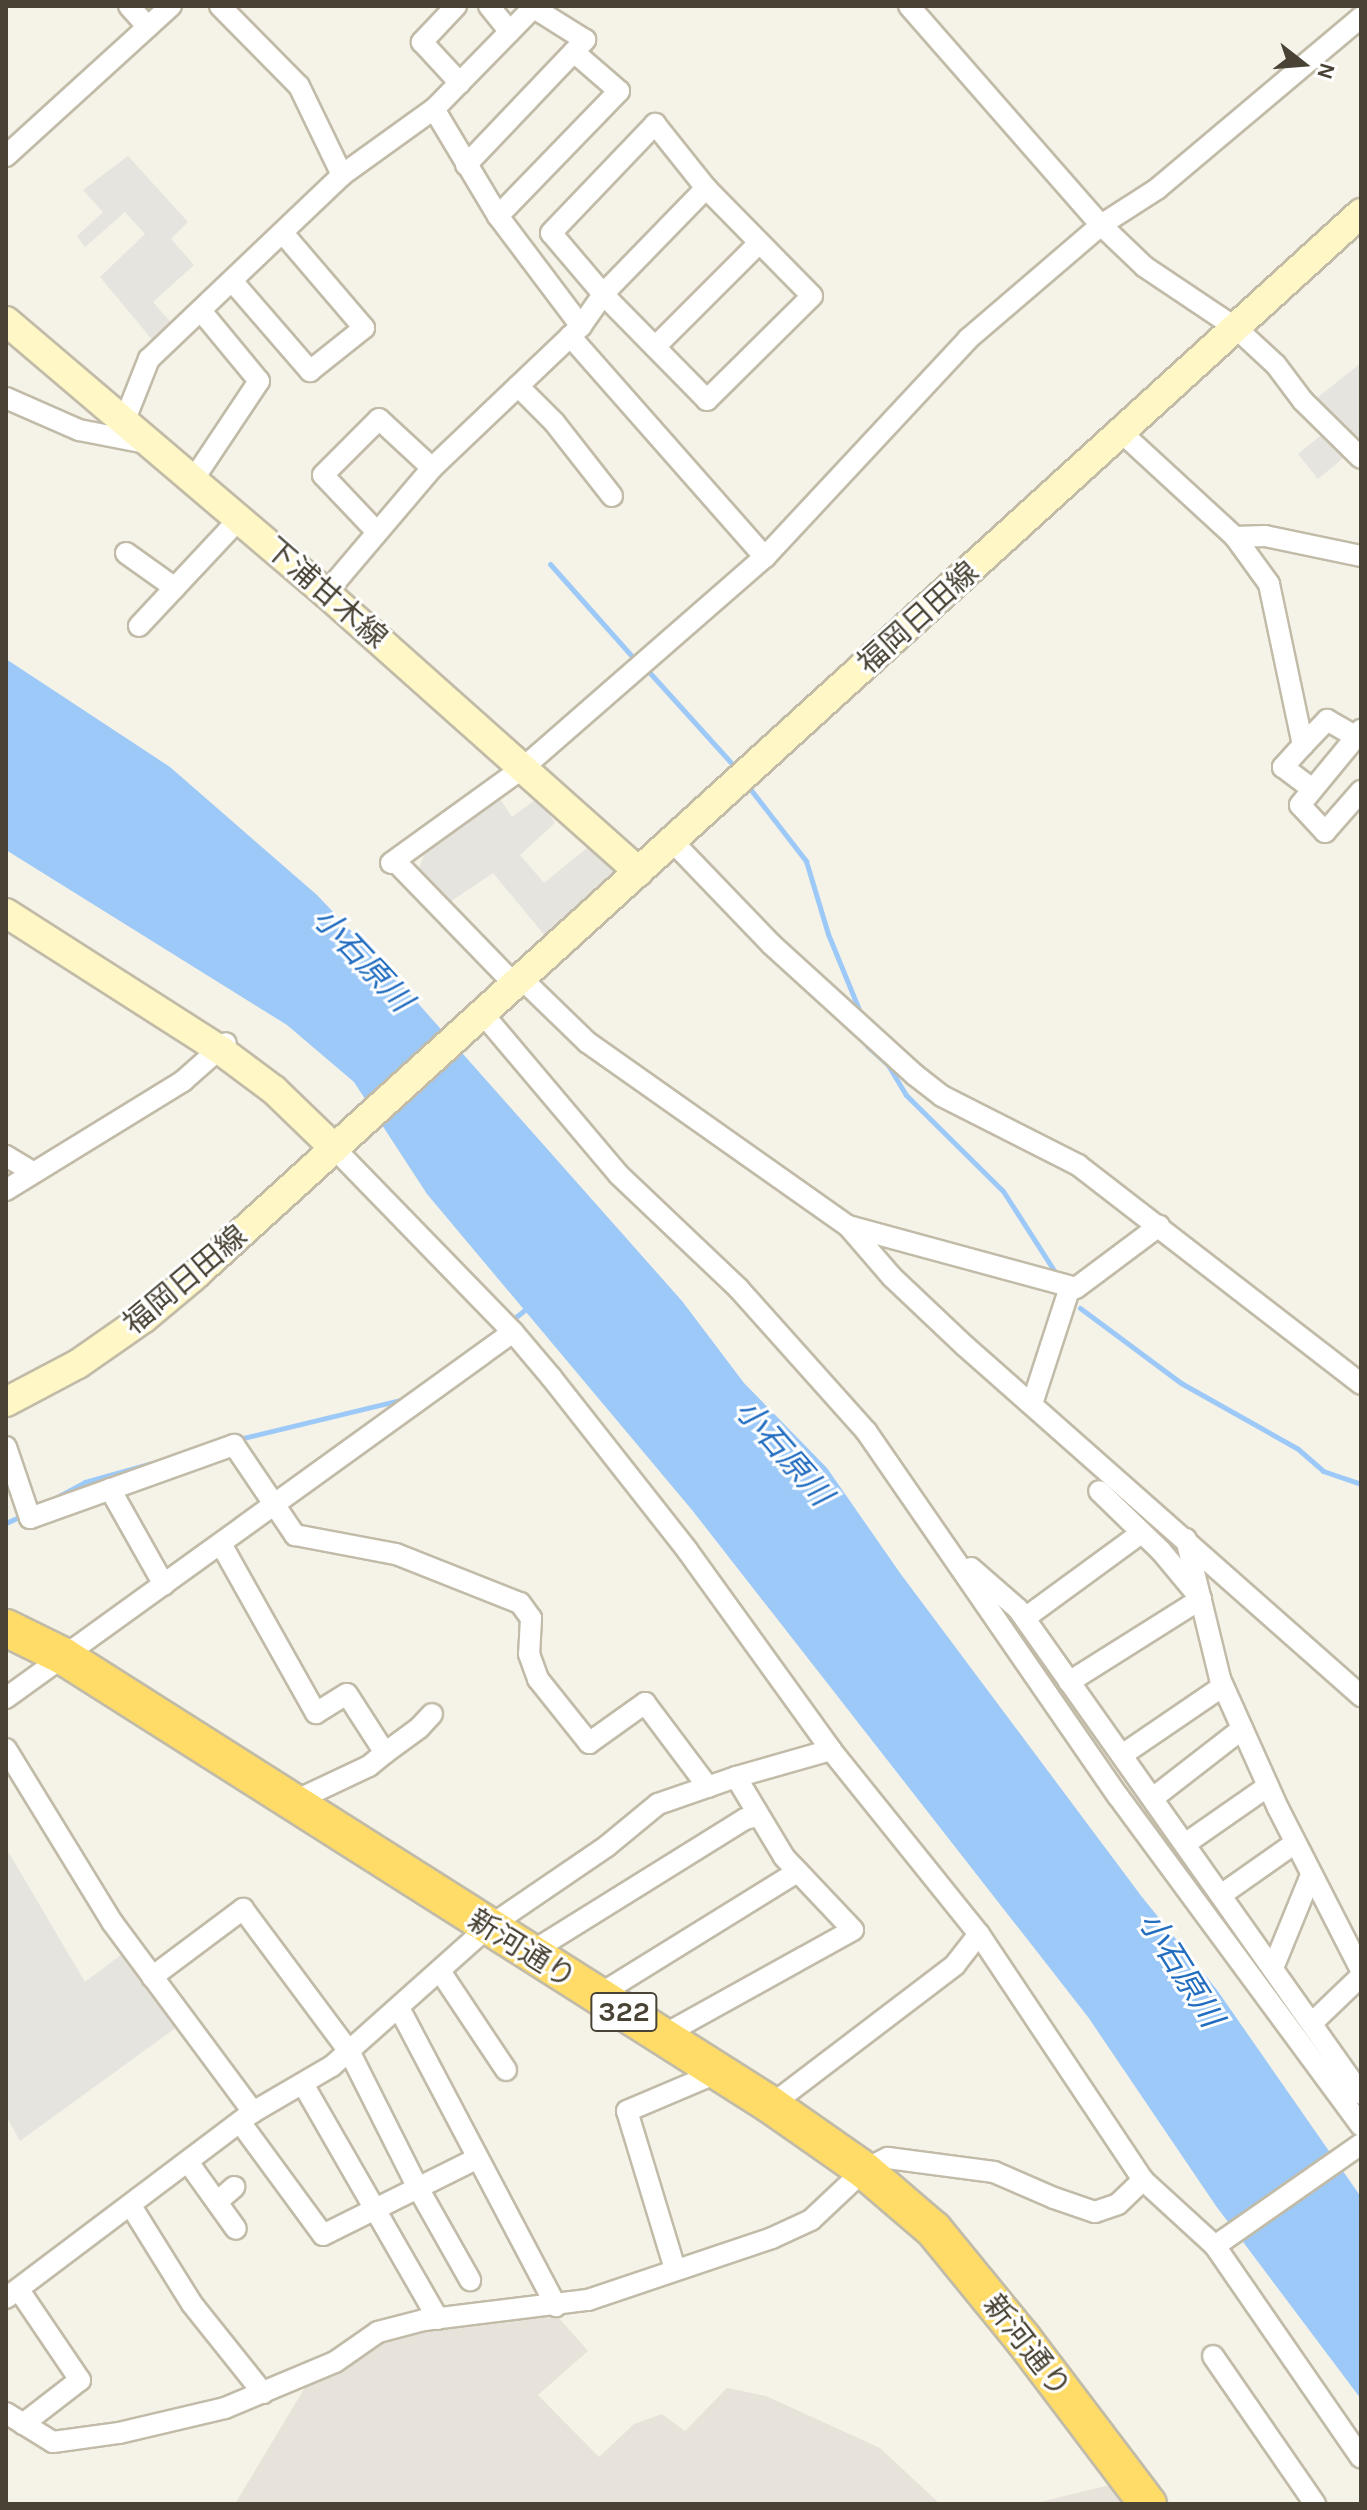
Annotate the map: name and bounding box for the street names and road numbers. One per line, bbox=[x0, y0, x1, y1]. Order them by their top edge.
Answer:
street label: 下浦甘木線 bbox=[258, 530, 394, 656]
street label: 福岡日田線 bbox=[850, 554, 986, 682]
street label: 福岡日田線 bbox=[116, 1218, 254, 1342]
street label: 新河通り bbox=[462, 1902, 582, 1996]
road number: 322 bbox=[590, 1988, 658, 2036]
street label: 新河通り bbox=[976, 2288, 1078, 2404]

